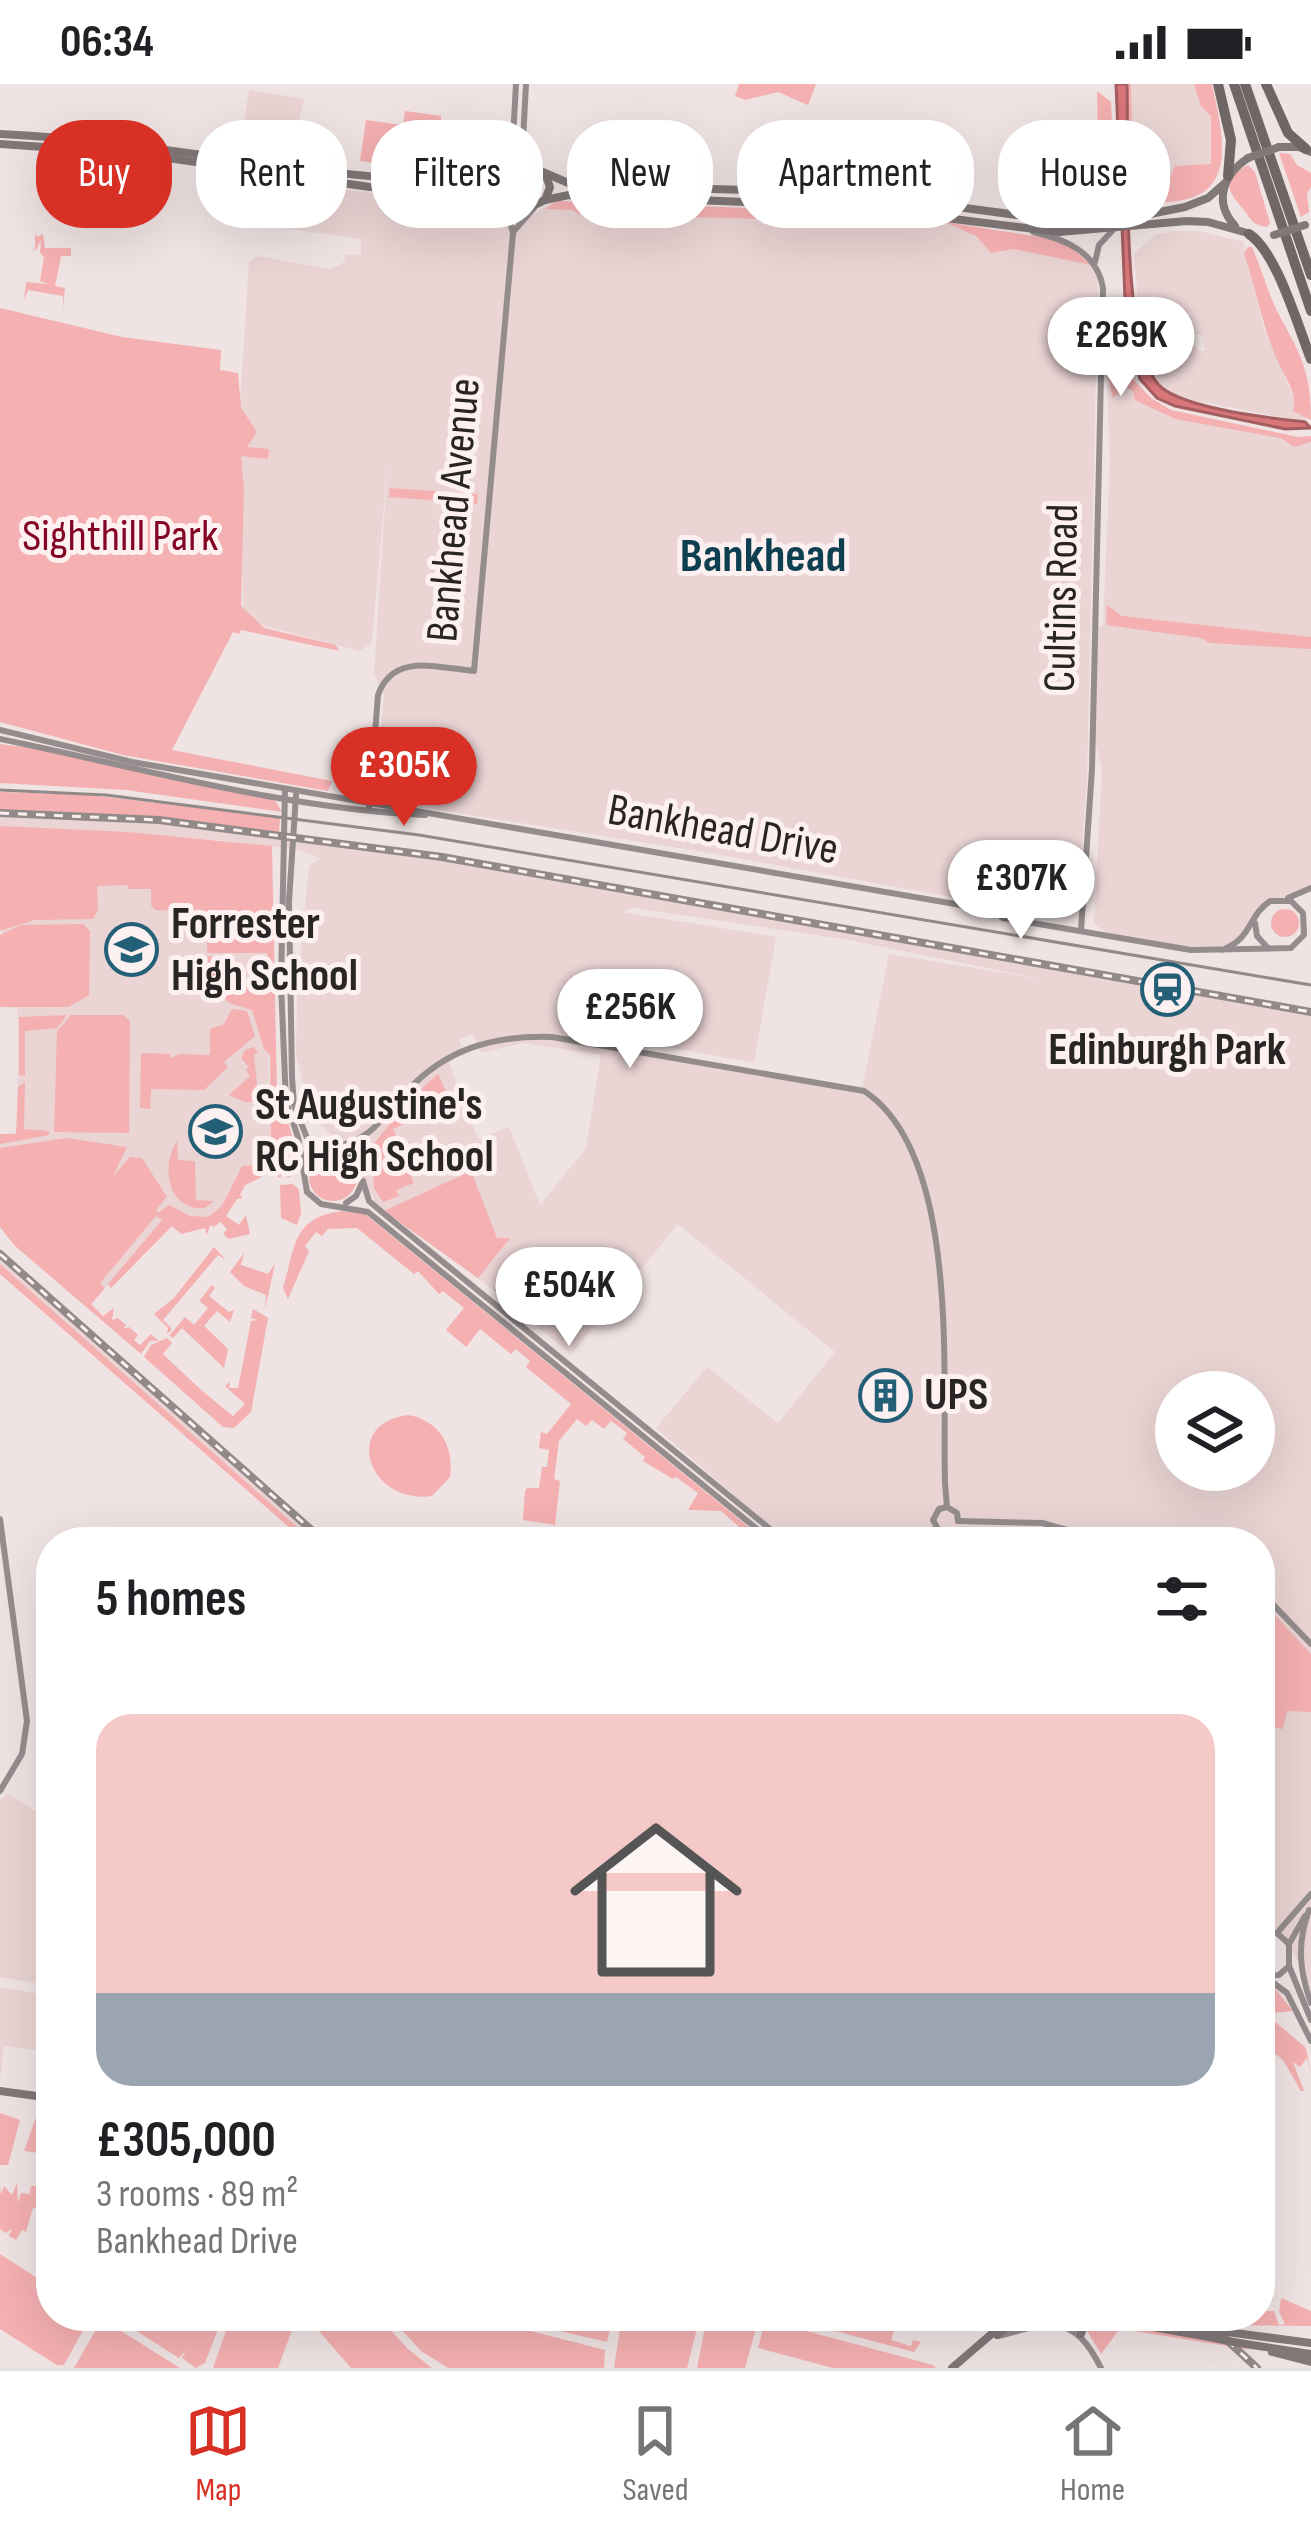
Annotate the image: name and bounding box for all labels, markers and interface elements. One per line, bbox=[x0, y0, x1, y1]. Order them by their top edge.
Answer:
text: 06:34 bbox=[60, 15, 154, 70]
chip: Buy bbox=[36, 120, 172, 228]
chip: Rent bbox=[196, 120, 347, 228]
chip: Filters bbox=[371, 120, 543, 228]
chip: New bbox=[567, 120, 713, 228]
chip: Apartment bbox=[737, 120, 974, 228]
chip: House bbox=[998, 120, 1170, 228]
pin: £269K bbox=[1037, 297, 1205, 399]
text: £269K bbox=[1074, 312, 1168, 359]
street label: Bankhead Avenue bbox=[415, 376, 493, 644]
street label: Cultins Road bbox=[1033, 503, 1091, 693]
park label: Sighthill Park bbox=[22, 509, 218, 564]
district label: Bankhead bbox=[680, 528, 846, 585]
pin: £305K bbox=[320, 727, 488, 829]
text: £305K bbox=[358, 742, 450, 789]
street label: Bankhead Drive bbox=[603, 783, 843, 877]
pin: £307K bbox=[937, 840, 1105, 942]
text: £307K bbox=[975, 855, 1067, 902]
place label: Forrester High School bbox=[171, 897, 358, 1004]
school or university icon: Forrester High School bbox=[104, 922, 160, 978]
station icon: Edinburgh Park bbox=[1139, 961, 1195, 1017]
pin: £256K bbox=[546, 969, 714, 1071]
text: £256K bbox=[584, 984, 676, 1031]
place label: Edinburgh Park bbox=[1048, 1023, 1286, 1078]
place label: St Augustine's RC High School bbox=[255, 1078, 494, 1185]
school or university icon: St Augustine's RC High School bbox=[188, 1103, 244, 1159]
pin: £504K bbox=[485, 1247, 653, 1349]
text: £504K bbox=[523, 1262, 615, 1309]
building icon: UPS bbox=[857, 1367, 913, 1423]
place label: UPS bbox=[924, 1368, 988, 1423]
map controls bbox=[1155, 1371, 1275, 1491]
button: layers bbox=[1155, 1371, 1275, 1491]
icon: filters bbox=[1149, 1566, 1215, 1632]
text: 5 homes bbox=[96, 1569, 246, 1630]
icon: home bbox=[548, 1792, 764, 2008]
text: £305,000 bbox=[96, 2110, 276, 2171]
text: 3 rooms · 89 m² bbox=[96, 2171, 298, 2218]
text: Bankhead Drive bbox=[96, 2218, 298, 2265]
tab: Map bbox=[185, 2398, 251, 2510]
tab: Saved bbox=[622, 2398, 689, 2510]
tab: Home bbox=[1060, 2398, 1126, 2510]

